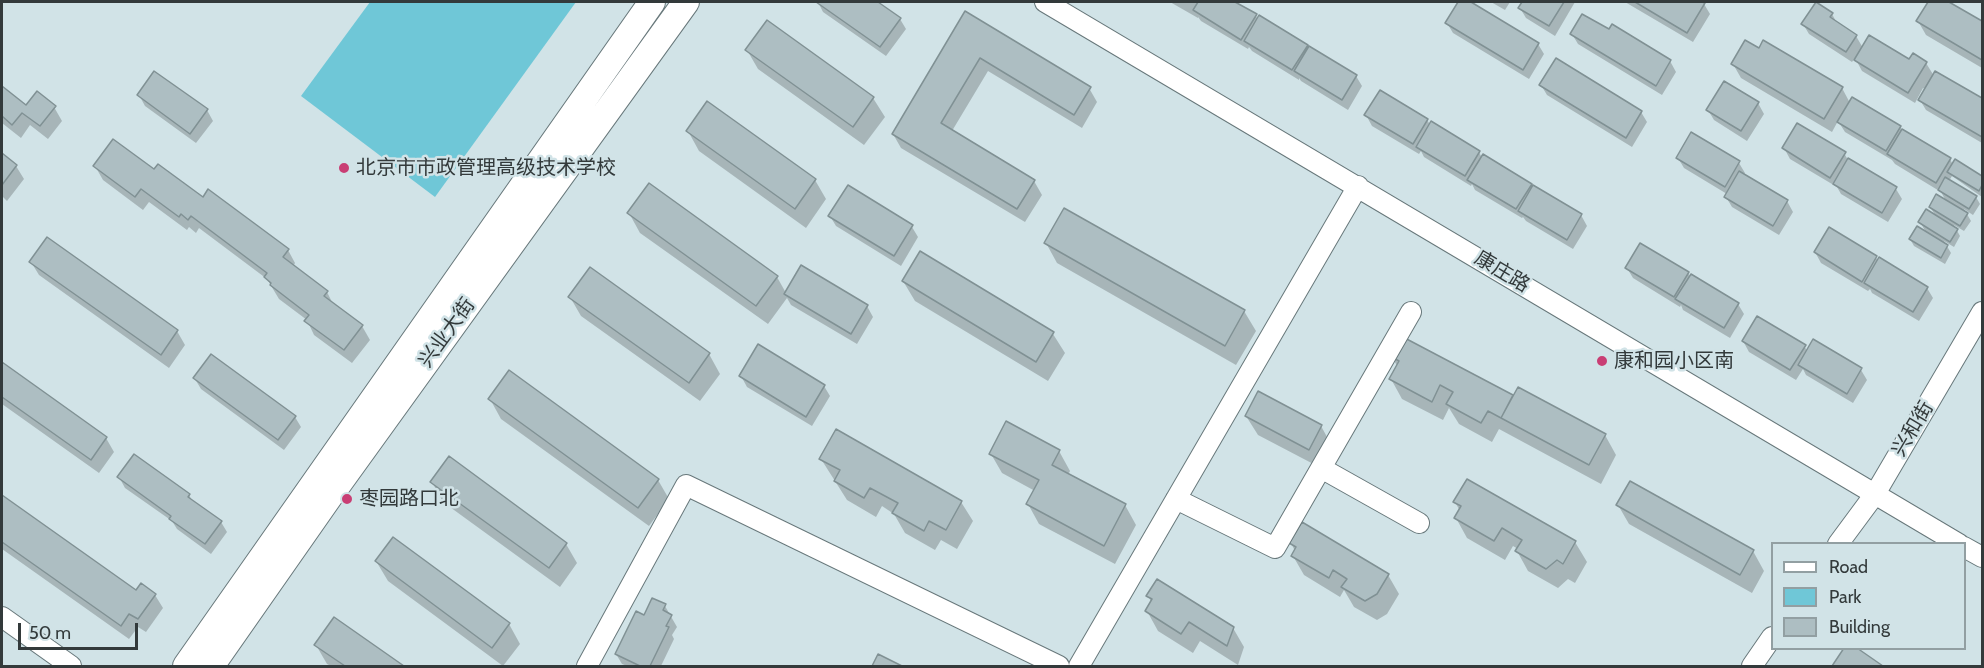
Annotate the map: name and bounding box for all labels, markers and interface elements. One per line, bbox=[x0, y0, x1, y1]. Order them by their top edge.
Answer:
place label: 北京市市政管理高级技术学校 bbox=[356, 156, 616, 180]
marker: 北京市市政管理高级技术学校 bbox=[337, 161, 351, 175]
street label: 康庄路 bbox=[1470, 246, 1534, 298]
street label: 兴业大街 bbox=[414, 294, 480, 372]
place label: 康和园小区南 bbox=[1614, 349, 1734, 373]
marker: 康和园小区南 bbox=[1595, 354, 1609, 368]
street label: 兴和街 bbox=[1887, 397, 1939, 461]
place label: 枣园路口北 bbox=[359, 487, 459, 511]
marker: 枣园路口北 bbox=[340, 492, 354, 506]
legend bbox=[1771, 542, 1966, 650]
text: Road bbox=[1829, 556, 1868, 578]
text: Park bbox=[1829, 586, 1861, 608]
scale bar bbox=[21, 611, 141, 649]
text: Building bbox=[1829, 616, 1890, 638]
text: 50 m bbox=[29, 622, 71, 644]

